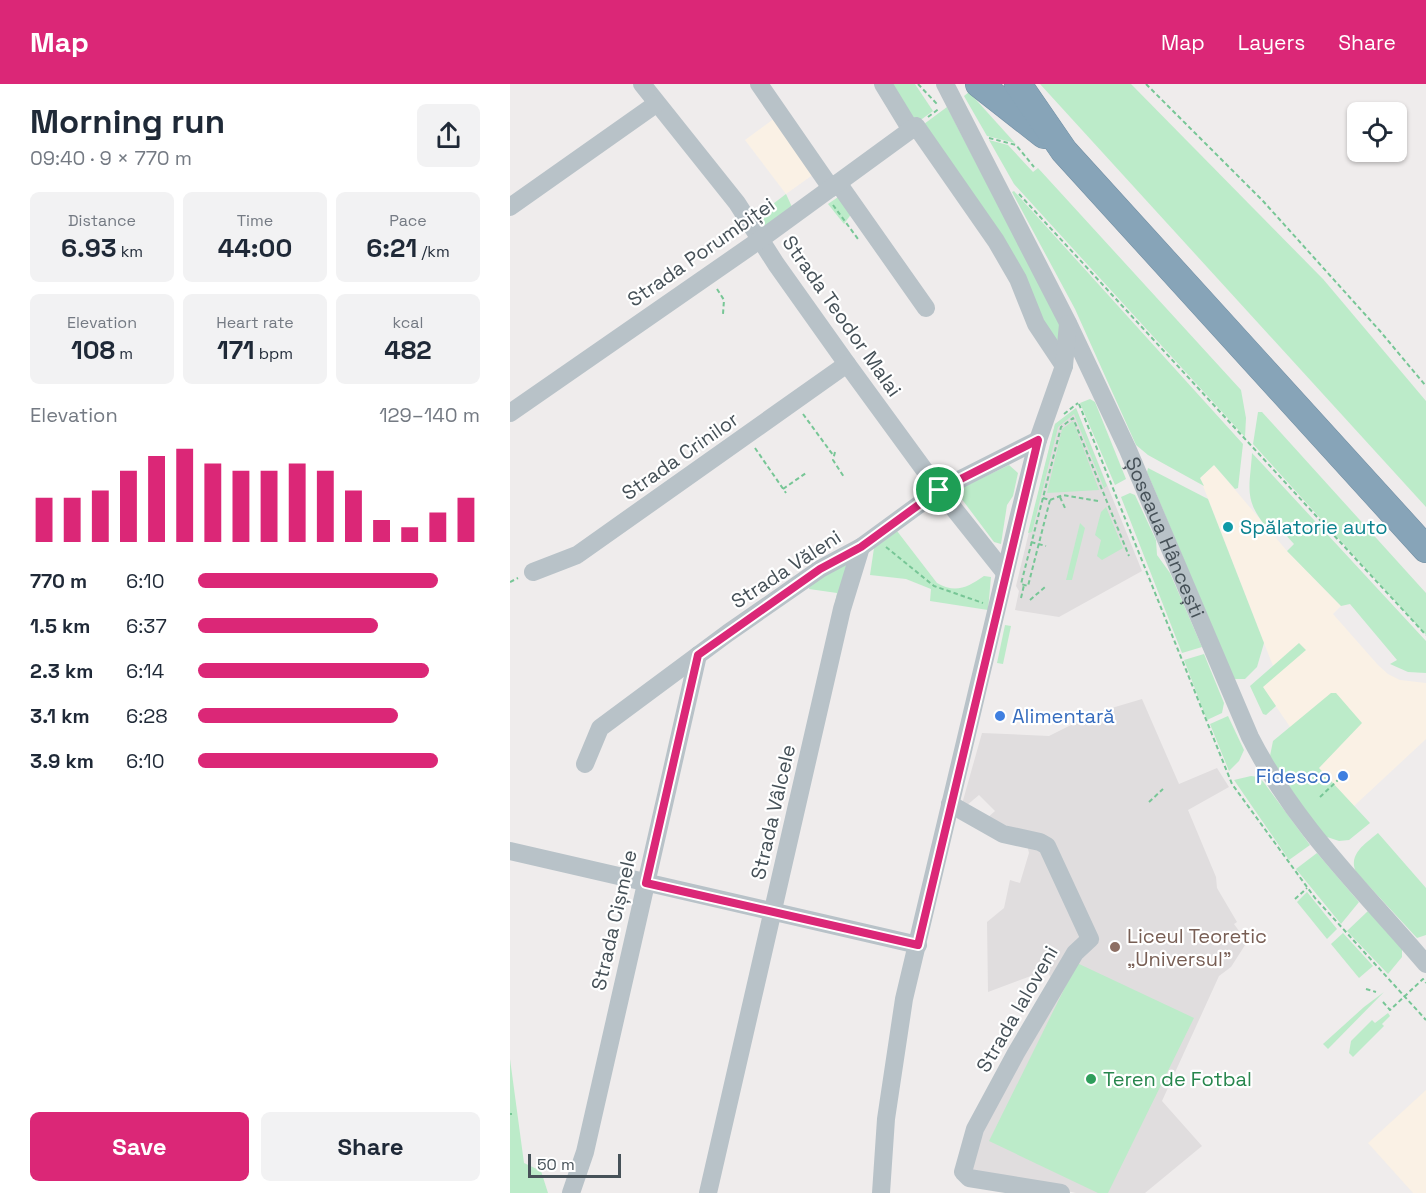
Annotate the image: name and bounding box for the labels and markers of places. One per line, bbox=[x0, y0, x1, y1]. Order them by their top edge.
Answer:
pin bbox=[913, 464, 964, 515]
place label: Spălatorie auto bbox=[1240, 514, 1388, 540]
marker: Spălatorie auto bbox=[1221, 520, 1235, 534]
place label: Alimentară bbox=[1012, 703, 1115, 729]
marker: Alimentară bbox=[993, 709, 1007, 723]
place label: Fidesco bbox=[1256, 763, 1331, 789]
marker: Fidesco bbox=[1336, 769, 1350, 783]
place label: Liceul Teoretic „Universul” bbox=[1127, 923, 1267, 972]
marker: Liceul Teoretic „Universul” bbox=[1108, 940, 1122, 954]
place label: Teren de Fotbal bbox=[1103, 1066, 1252, 1092]
marker: Teren de Fotbal bbox=[1084, 1072, 1098, 1086]

